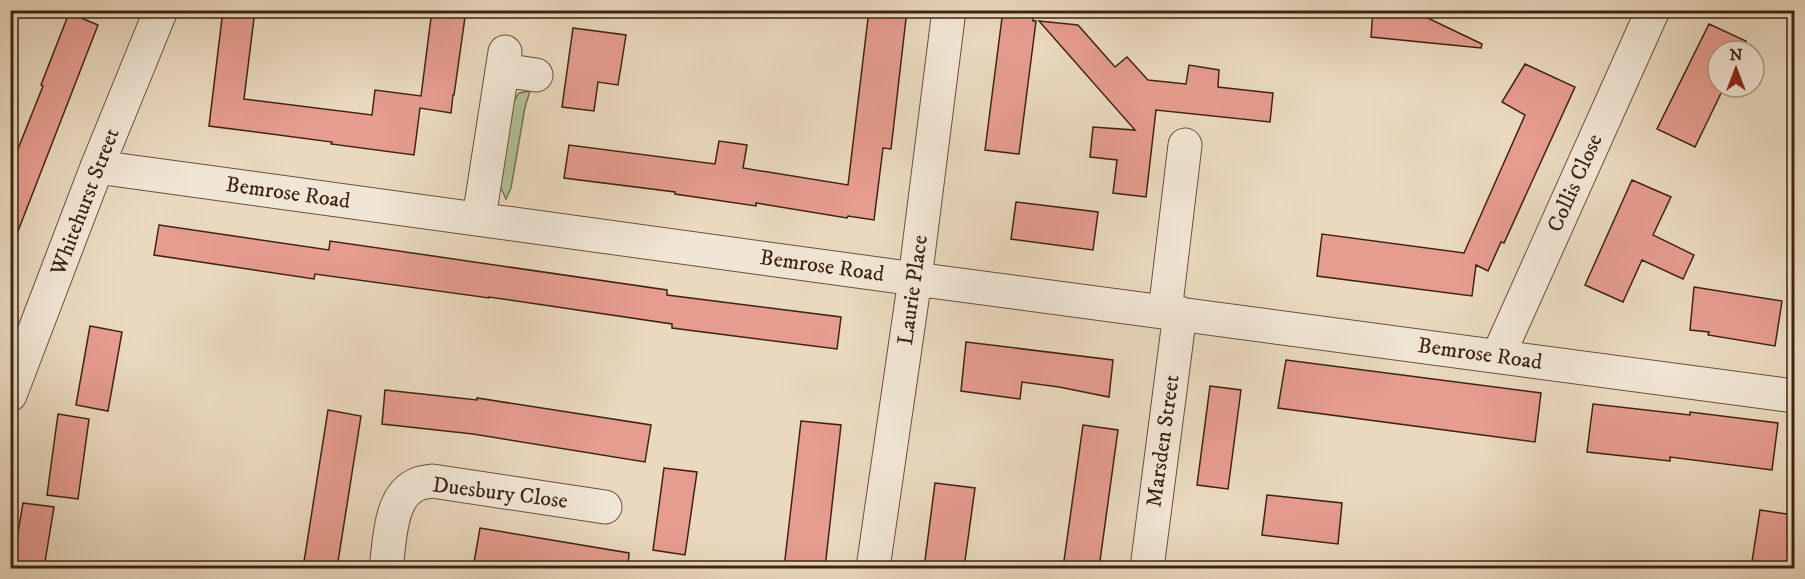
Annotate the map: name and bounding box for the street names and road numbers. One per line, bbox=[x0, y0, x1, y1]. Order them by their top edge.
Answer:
street label: Whitehurst Street bbox=[44, 125, 125, 280]
street label: Collis Close bbox=[1541, 130, 1609, 236]
street label: Bemrose Road bbox=[224, 171, 352, 215]
street label: Laurie Place bbox=[892, 233, 934, 347]
street label: Bemrose Road bbox=[758, 244, 886, 288]
street label: Bemrose Road bbox=[1416, 332, 1544, 376]
street label: Marsden Street bbox=[1140, 373, 1186, 509]
street label: Duesbury Close bbox=[431, 471, 569, 515]

